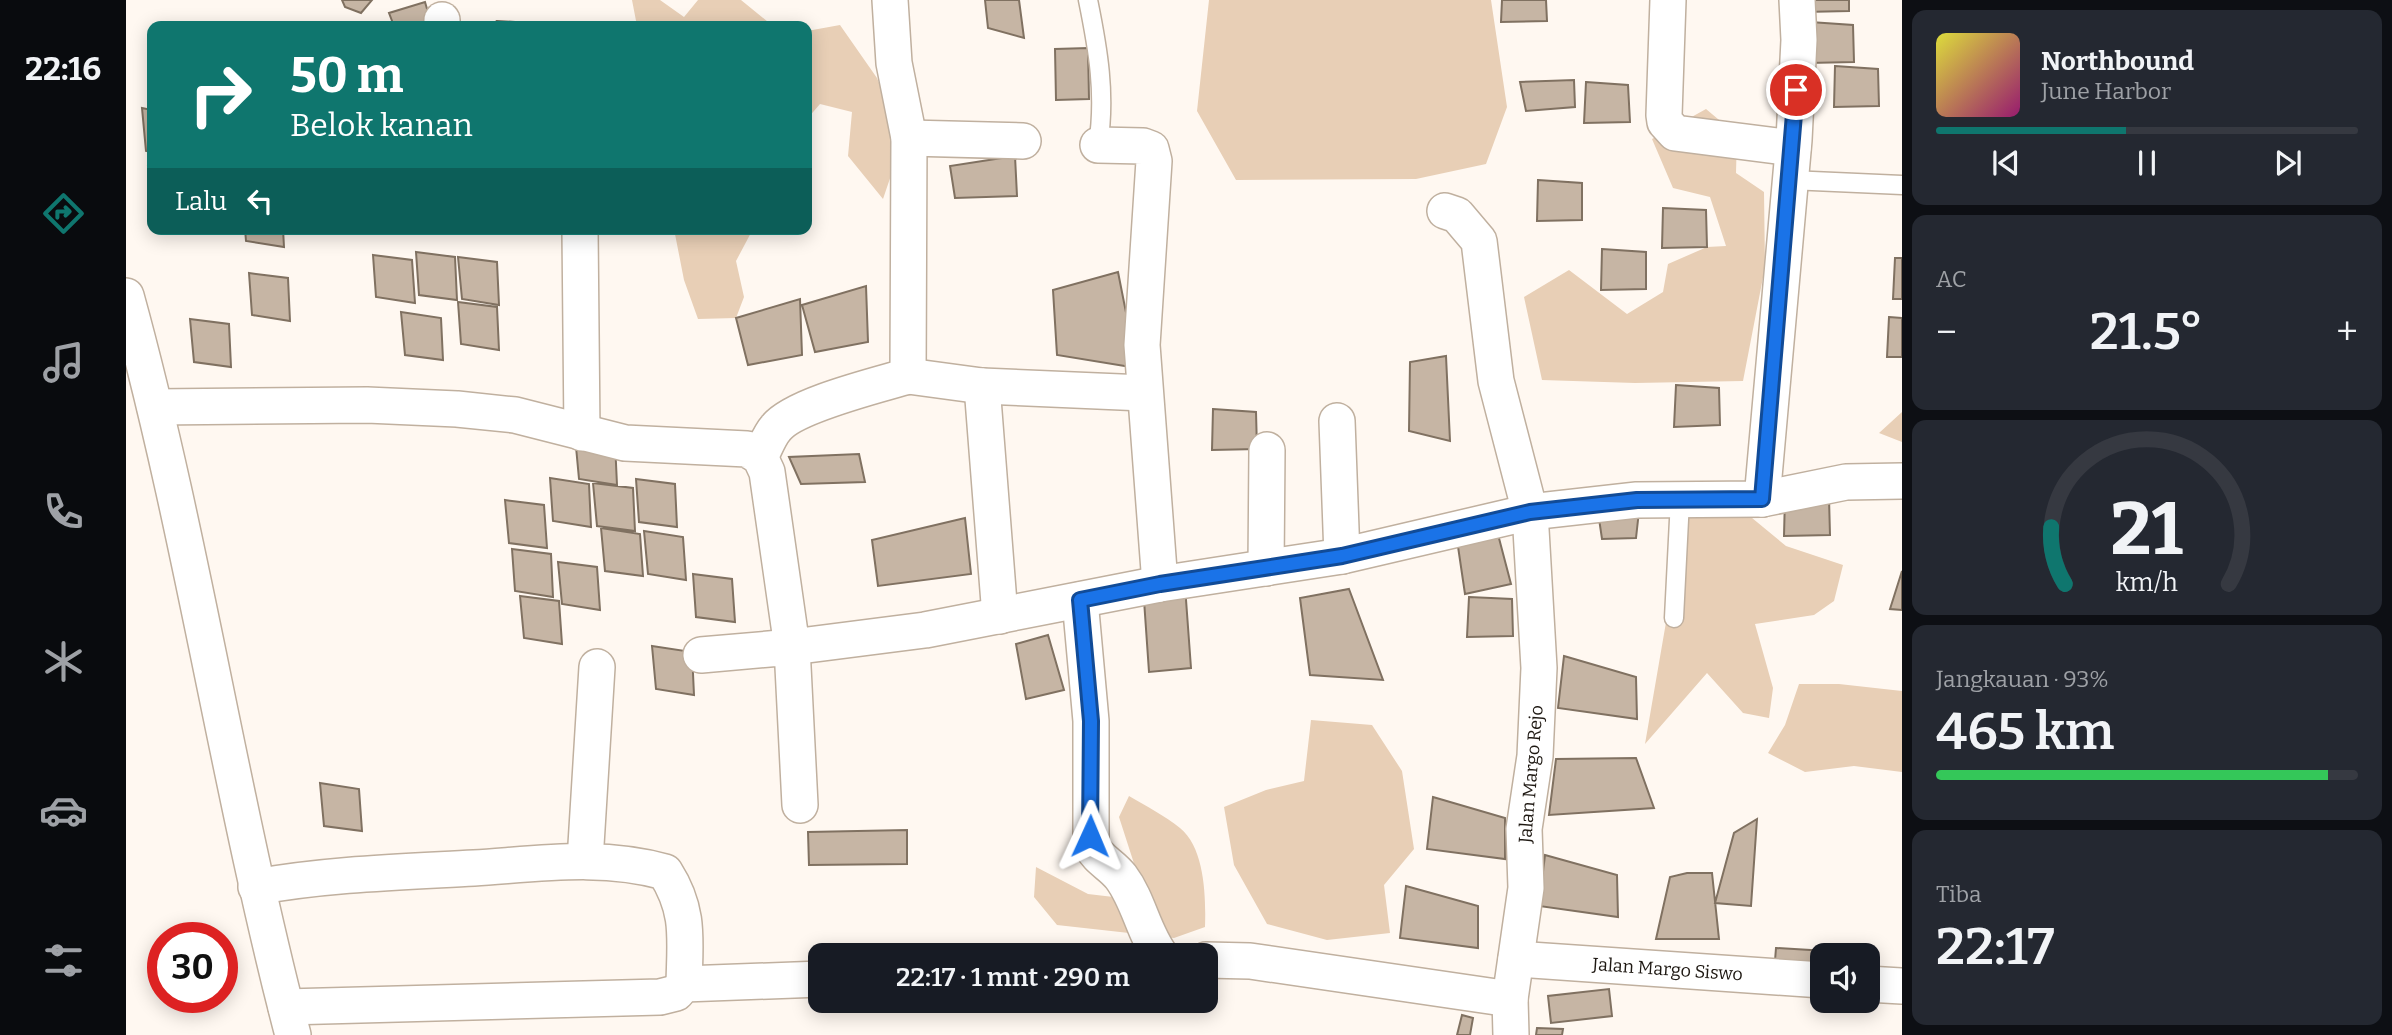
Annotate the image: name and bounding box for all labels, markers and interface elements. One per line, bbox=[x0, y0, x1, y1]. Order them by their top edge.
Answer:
text: 50 m bbox=[290, 46, 403, 105]
text: Northbound bbox=[2041, 46, 2194, 77]
icon: right bbox=[175, 49, 266, 140]
text: 22:16 bbox=[25, 50, 101, 88]
pin bbox=[1766, 60, 1826, 120]
icon: arrive bbox=[1777, 71, 1815, 109]
text: June Harbor bbox=[2041, 77, 2171, 105]
text: Belok kanan bbox=[290, 106, 473, 144]
icon: previous bbox=[1987, 144, 2025, 182]
icon: pause bbox=[2128, 144, 2166, 182]
icon: next bbox=[2269, 144, 2307, 182]
icon: left bbox=[241, 182, 279, 220]
text: Lalu bbox=[175, 186, 227, 217]
icon: directions bbox=[39, 189, 88, 238]
text: AC bbox=[1936, 265, 1967, 293]
text: 21.5° bbox=[2090, 300, 2203, 363]
text: − bbox=[1936, 309, 1957, 355]
text: + bbox=[2336, 309, 2358, 355]
icon: music bbox=[39, 338, 88, 387]
text: 21 bbox=[2111, 486, 2184, 573]
icon: phone bbox=[39, 487, 88, 536]
text: km/h bbox=[2116, 567, 2178, 597]
icon: climate bbox=[39, 637, 88, 686]
text: Jangkauan · 93% bbox=[1936, 665, 2109, 693]
text: 465 km bbox=[1936, 700, 2114, 763]
street label: Jalan Margo Rejo bbox=[1514, 704, 1548, 845]
icon: car bbox=[39, 786, 88, 835]
position arrow bbox=[1053, 799, 1127, 873]
text: Tiba bbox=[1936, 880, 1982, 908]
text: 22:17 bbox=[1936, 915, 2055, 978]
speed limit sign: 30 bbox=[147, 922, 238, 1013]
icon: filters bbox=[39, 936, 88, 985]
map controls bbox=[1810, 943, 1880, 1013]
button: sound bbox=[1810, 943, 1880, 1013]
street label: Jalan Margo Siswo bbox=[1591, 953, 1744, 986]
text: 22:17 · 1 mnt · 290 m bbox=[896, 962, 1130, 993]

